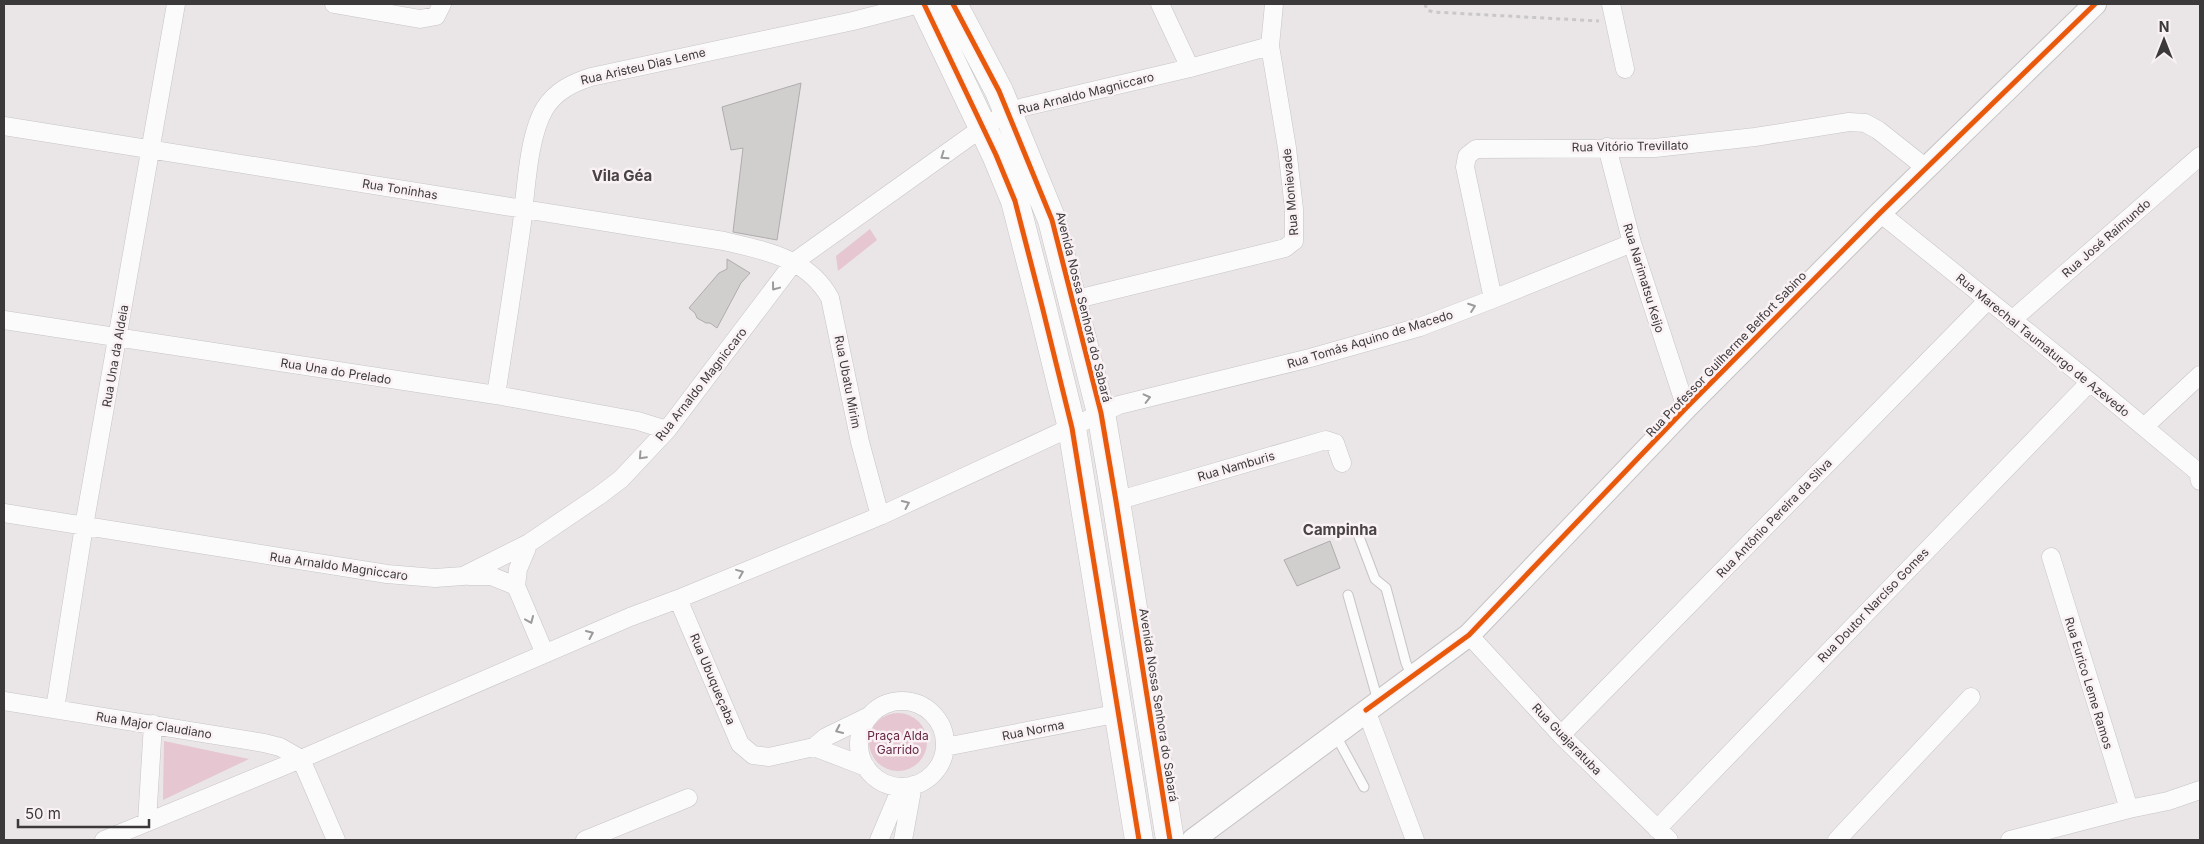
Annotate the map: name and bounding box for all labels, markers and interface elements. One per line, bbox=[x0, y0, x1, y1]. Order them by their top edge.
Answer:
north arrow bbox=[2139, 15, 2189, 65]
text: N bbox=[2159, 18, 2169, 35]
street label: Rua Aristeu Dias Leme bbox=[579, 44, 707, 88]
street label: Rua Arnaldo Magniccaro bbox=[1016, 69, 1156, 117]
street label: Rua Vitório Trevillato bbox=[1572, 137, 1688, 155]
street label: Rua Monievade bbox=[1279, 148, 1301, 236]
one-way arrow bbox=[940, 150, 950, 159]
district label: Vila Géa bbox=[592, 166, 652, 185]
street label: Rua Toninhas bbox=[361, 176, 439, 202]
street label: Rua José Raimundo bbox=[2059, 196, 2153, 280]
street label: Avenida Nossa Senhora do Sabará bbox=[1053, 210, 1115, 404]
street label: Rua Narimatsu Keijo bbox=[1620, 221, 1668, 335]
street label: Rua Professor Guilherme Belfort Sabino bbox=[1643, 268, 1809, 440]
street label: Rua Marechal Taumaturgo de Azevedo bbox=[1953, 270, 2133, 420]
one-way arrow bbox=[772, 281, 781, 291]
one-way arrow bbox=[1467, 303, 1475, 313]
street label: Rua Una da Aldeia bbox=[99, 304, 131, 408]
street label: Rua Tomás Aquino de Macedo bbox=[1285, 307, 1455, 371]
street label: Rua Arnaldo Magniccaro bbox=[652, 324, 750, 444]
street label: Rua Ubatu Mirim bbox=[832, 334, 864, 430]
street label: Rua Una do Prelado bbox=[279, 355, 393, 387]
one-way arrow bbox=[1142, 394, 1150, 404]
street label: Rua Namburis bbox=[1196, 448, 1276, 484]
one-way arrow bbox=[639, 451, 648, 460]
street label: Rua Antônio Pereira da Silva bbox=[1713, 455, 1835, 581]
one-way arrow bbox=[901, 499, 910, 510]
district label: Campinha bbox=[1303, 520, 1377, 539]
street label: Rua Doutor Narcíso Gomes bbox=[1814, 545, 1932, 665]
street label: Rua Arnaldo Magniccaro bbox=[269, 549, 409, 583]
one-way arrow bbox=[735, 569, 744, 580]
street label: Avenida Nossa Senhora do Sabará bbox=[1136, 607, 1182, 803]
one-way arrow bbox=[524, 615, 535, 624]
street label: Rua Eurico Leme Ramos bbox=[2062, 615, 2116, 751]
one-way arrow bbox=[585, 630, 594, 641]
street label: Rua Ubuqueçaba bbox=[687, 631, 739, 727]
street label: Rua Guajaratuba bbox=[1529, 700, 1605, 778]
street label: Rua Major Claudiano bbox=[95, 708, 213, 742]
street label: Rua Norma bbox=[1001, 717, 1065, 743]
one-way arrow bbox=[836, 724, 845, 734]
park label: Praça Alda Garrido bbox=[867, 728, 929, 757]
scale bar bbox=[18, 796, 149, 828]
text: 50 m bbox=[25, 804, 61, 823]

